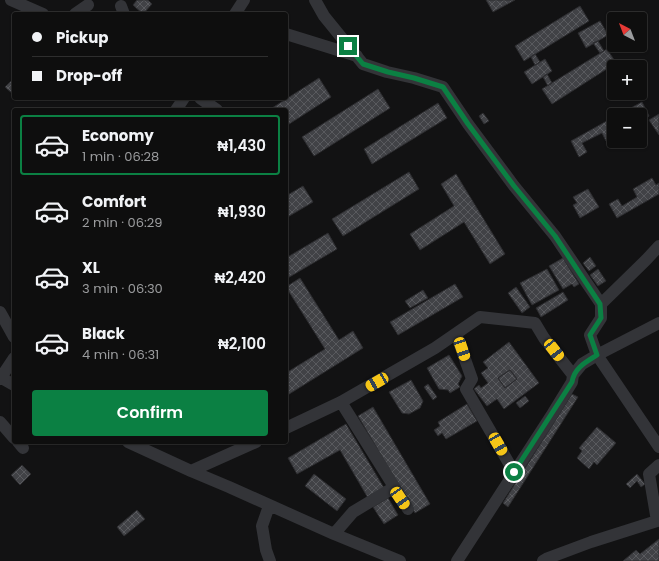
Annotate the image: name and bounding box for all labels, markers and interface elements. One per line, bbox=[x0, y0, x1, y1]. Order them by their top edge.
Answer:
north arrow bbox=[607, 12, 647, 52]
map controls bbox=[607, 12, 647, 148]
text: Pickup bbox=[56, 27, 108, 48]
route end bbox=[339, 37, 357, 55]
button: + bbox=[607, 60, 647, 100]
text: Drop-off bbox=[56, 65, 122, 86]
button: − bbox=[607, 108, 647, 148]
text: Economy bbox=[82, 125, 154, 146]
icon: car bbox=[34, 127, 70, 163]
text: ₦1,430 bbox=[217, 135, 266, 156]
text: 1 min · 06:28 bbox=[82, 147, 159, 166]
text: Comfort bbox=[82, 191, 146, 212]
icon: car bbox=[34, 193, 70, 229]
text: ₦1,930 bbox=[218, 201, 266, 222]
text: 2 min · 06:29 bbox=[82, 213, 162, 232]
text: XL bbox=[82, 257, 100, 278]
icon: car bbox=[34, 259, 70, 295]
text: ₦2,420 bbox=[215, 267, 266, 288]
text: 3 min · 06:30 bbox=[82, 279, 163, 298]
text: Black bbox=[82, 323, 125, 344]
icon: car bbox=[34, 325, 70, 361]
text: ₦2,100 bbox=[218, 333, 266, 354]
car bbox=[452, 336, 472, 362]
car bbox=[542, 337, 566, 363]
text: 4 min · 06:31 bbox=[82, 345, 159, 364]
car bbox=[364, 371, 390, 393]
button: Confirm bbox=[32, 390, 268, 436]
car bbox=[487, 431, 509, 457]
route start bbox=[505, 463, 523, 481]
car bbox=[388, 485, 412, 511]

